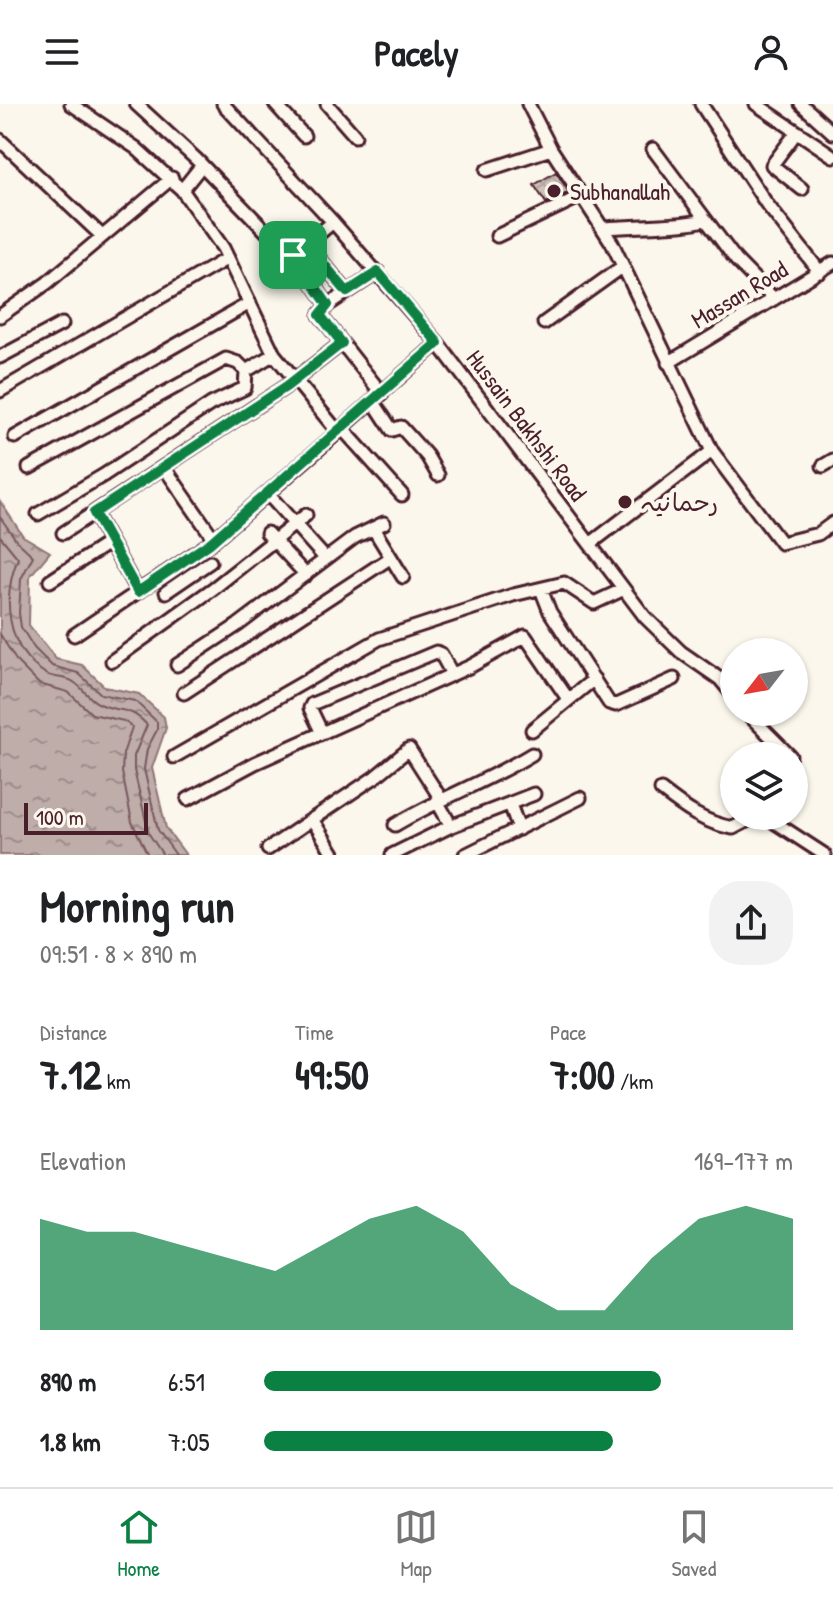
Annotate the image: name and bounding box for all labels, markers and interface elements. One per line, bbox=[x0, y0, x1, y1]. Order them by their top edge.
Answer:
text: Pacely bbox=[374, 28, 459, 77]
icon: menu bbox=[40, 30, 84, 74]
icon: person bbox=[749, 30, 793, 74]
place label: Subhanallah bbox=[570, 175, 670, 207]
marker: Subhanallah bbox=[545, 182, 563, 200]
pin bbox=[259, 221, 327, 289]
icon: arrive bbox=[271, 233, 315, 277]
street label: Massan Road bbox=[685, 253, 793, 335]
street label: Hussain Bakhshi Road bbox=[460, 343, 594, 507]
place label: رحمانیہ bbox=[641, 486, 718, 518]
marker: رحمانیہ bbox=[616, 493, 634, 511]
north arrow bbox=[720, 638, 808, 726]
map controls bbox=[720, 638, 808, 830]
button: layers bbox=[720, 742, 808, 830]
scale bar bbox=[24, 799, 148, 835]
text: 100 m bbox=[36, 802, 84, 832]
text: Morning run bbox=[40, 876, 235, 936]
button: share bbox=[709, 881, 793, 965]
text: 09:51 · 8 × 890 m bbox=[40, 936, 197, 971]
text: Distance bbox=[40, 1017, 107, 1047]
text: Time bbox=[295, 1017, 334, 1047]
text: Pace bbox=[550, 1017, 587, 1047]
text: 7.12 bbox=[40, 1047, 102, 1101]
text: 49:50 bbox=[295, 1047, 369, 1101]
text: 7:00 bbox=[550, 1047, 615, 1101]
text: km bbox=[102, 1066, 131, 1096]
text: /km bbox=[615, 1066, 653, 1096]
text: Elevation bbox=[40, 1143, 126, 1178]
text: 169–177 m bbox=[694, 1143, 793, 1178]
text: 890 m bbox=[40, 1364, 96, 1399]
text: 6:51 bbox=[168, 1364, 205, 1399]
text: 1.8 km bbox=[40, 1424, 101, 1459]
text: 7:05 bbox=[168, 1424, 210, 1459]
tab: Home bbox=[117, 1505, 161, 1583]
tab: Map bbox=[394, 1505, 438, 1583]
tab: Saved bbox=[671, 1505, 716, 1583]

